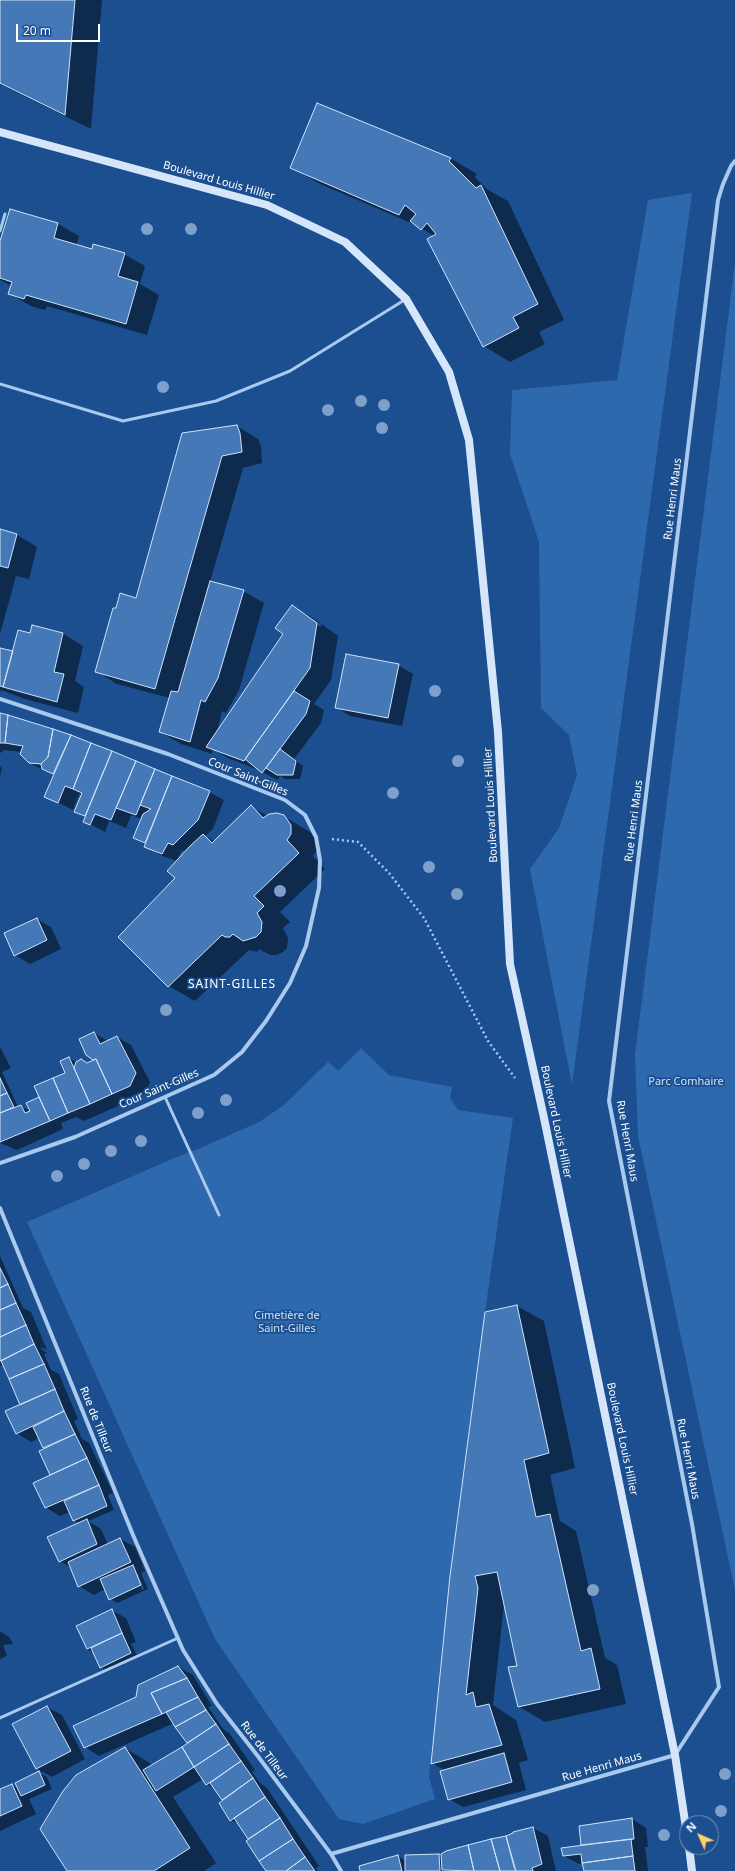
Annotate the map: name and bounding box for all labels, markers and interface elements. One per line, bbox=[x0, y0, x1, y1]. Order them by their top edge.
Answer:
scale bar bbox=[18, 16, 102, 42]
text: 20 m bbox=[23, 22, 51, 39]
street label: Boulevard Louis Hillier bbox=[162, 159, 276, 203]
street label: Rue Henri Maus bbox=[661, 457, 685, 541]
street label: Boulevard Louis Hillier bbox=[481, 747, 501, 863]
street label: Cour Saint-Gilles bbox=[206, 755, 290, 799]
street label: Rue Henri Maus bbox=[622, 779, 646, 863]
district label: SAINT-GILLES bbox=[188, 978, 276, 992]
street label: Boulevard Louis Hillier bbox=[538, 1064, 574, 1180]
street label: Cour Saint-Gilles bbox=[117, 1066, 201, 1112]
park label: Parc Comhaire bbox=[648, 1075, 724, 1089]
street label: Rue Henri Maus bbox=[613, 1099, 641, 1183]
park label: Cimetière de Saint-Gilles bbox=[254, 1309, 320, 1335]
street label: Boulevard Louis Hillier bbox=[604, 1381, 640, 1497]
street label: Rue de Tilleur bbox=[77, 1385, 115, 1455]
street label: Rue Henri Maus bbox=[674, 1417, 702, 1501]
street label: Rue de Tilleur bbox=[237, 1719, 291, 1783]
street label: Rue Henri Maus bbox=[561, 1749, 643, 1785]
north arrow bbox=[679, 1815, 719, 1855]
text: N bbox=[682, 1818, 699, 1835]

